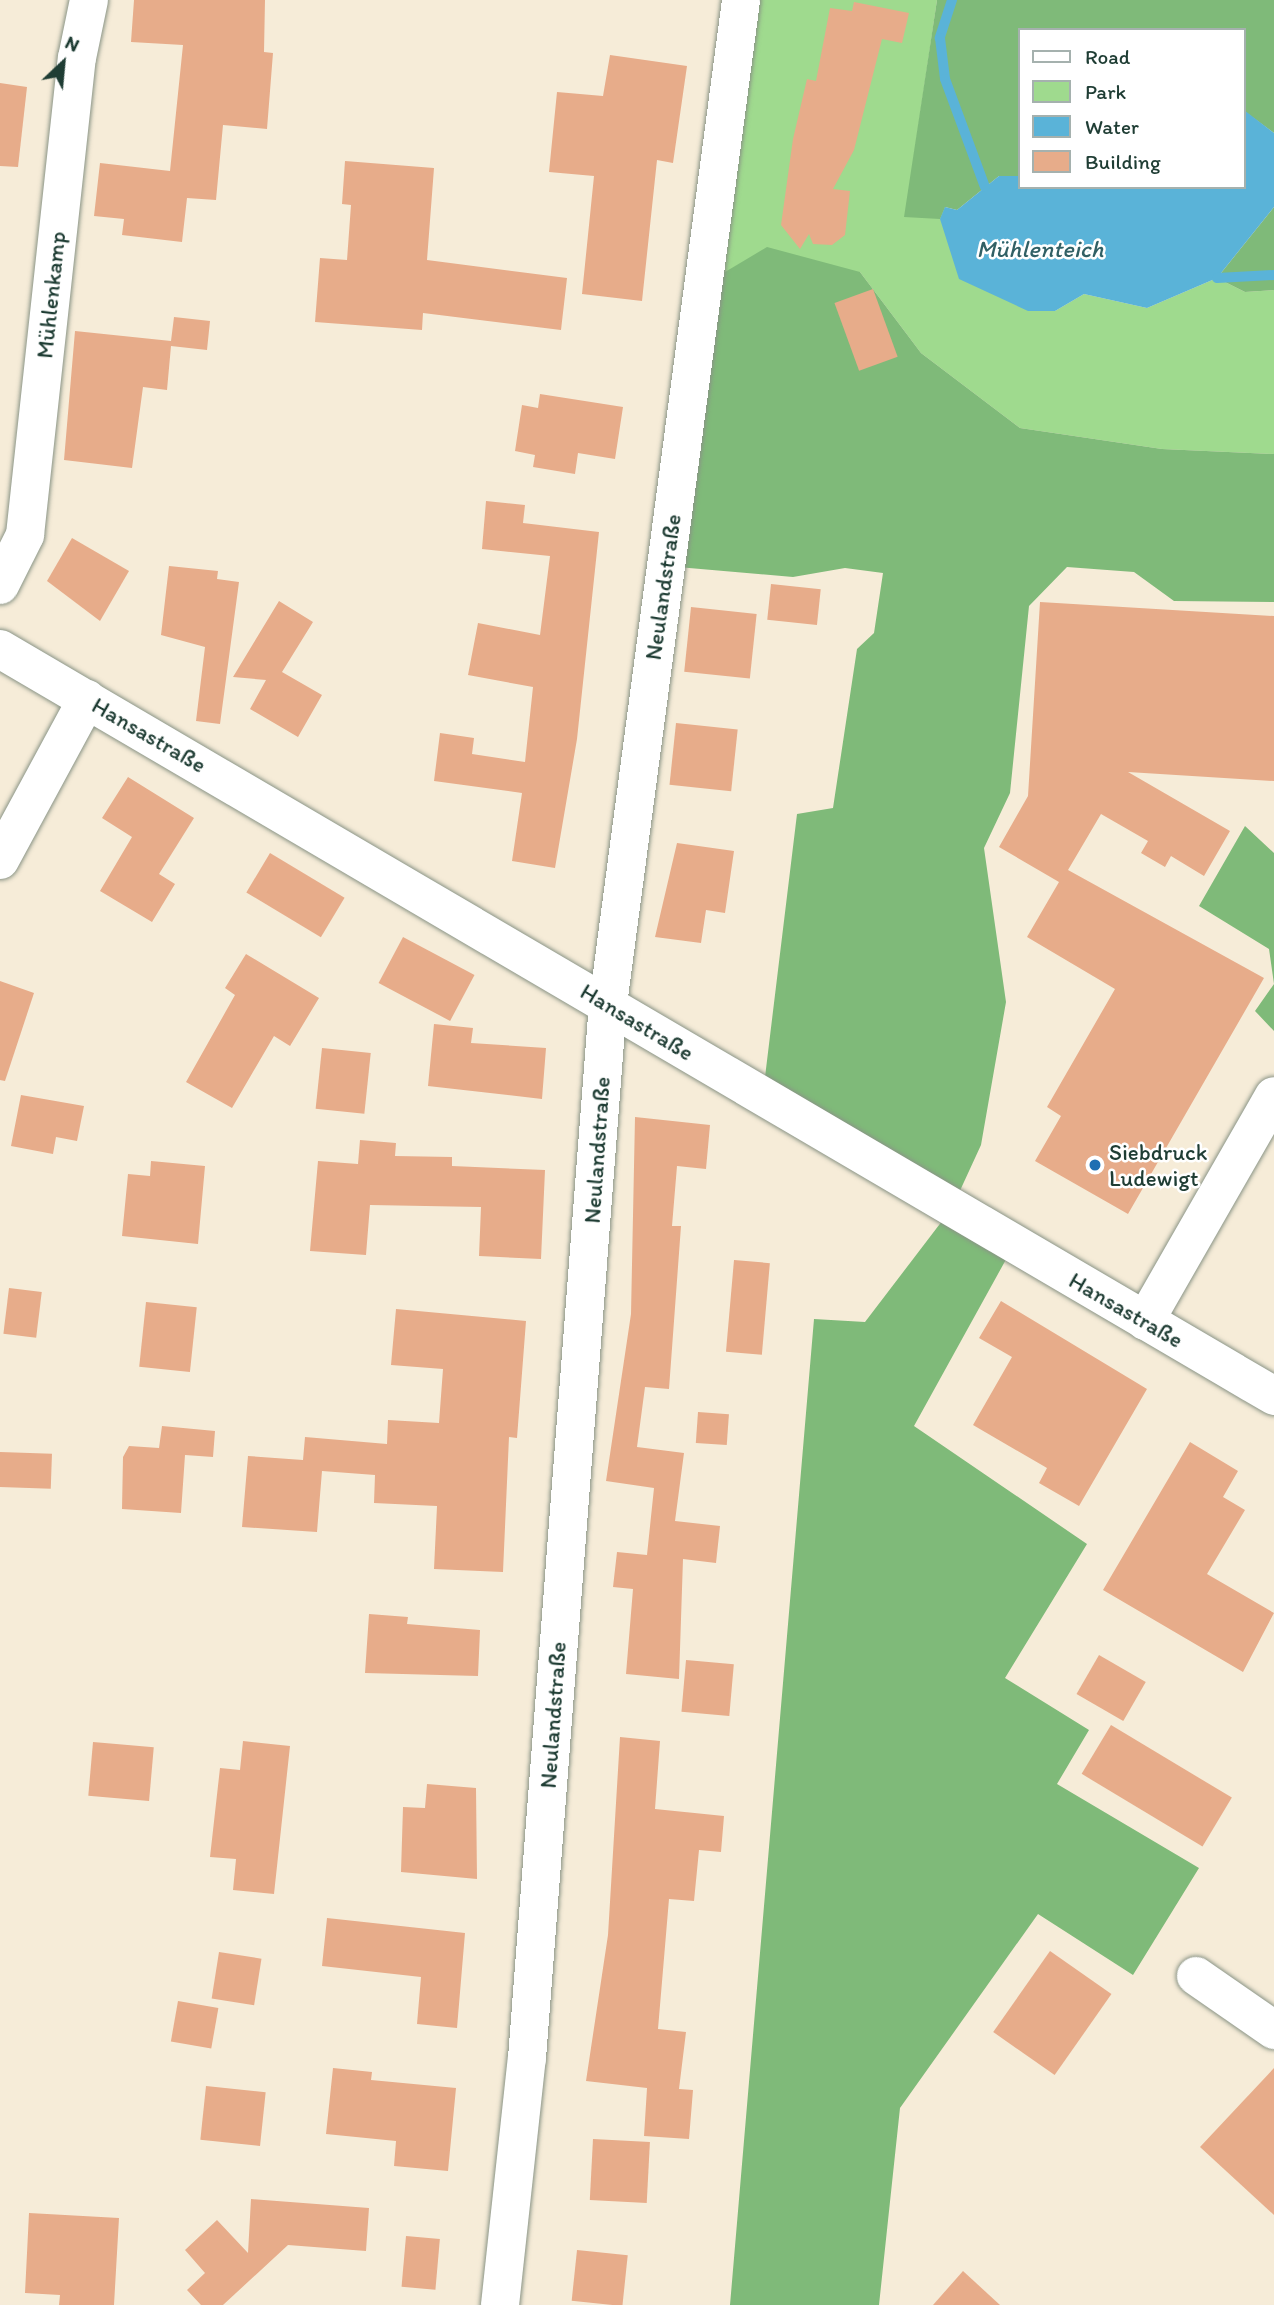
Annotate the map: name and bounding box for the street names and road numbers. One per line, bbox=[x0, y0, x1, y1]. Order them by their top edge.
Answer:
street label: Mühlenkamp bbox=[31, 230, 71, 360]
street label: Neulandstraße bbox=[639, 512, 687, 662]
street label: Hansastraße bbox=[87, 691, 211, 779]
street label: Hansastraße bbox=[575, 977, 699, 1067]
street label: Neulandstraße bbox=[578, 1076, 616, 1224]
street label: Hansastraße bbox=[1064, 1266, 1188, 1354]
street label: Neulandstraße bbox=[534, 1641, 572, 1789]

